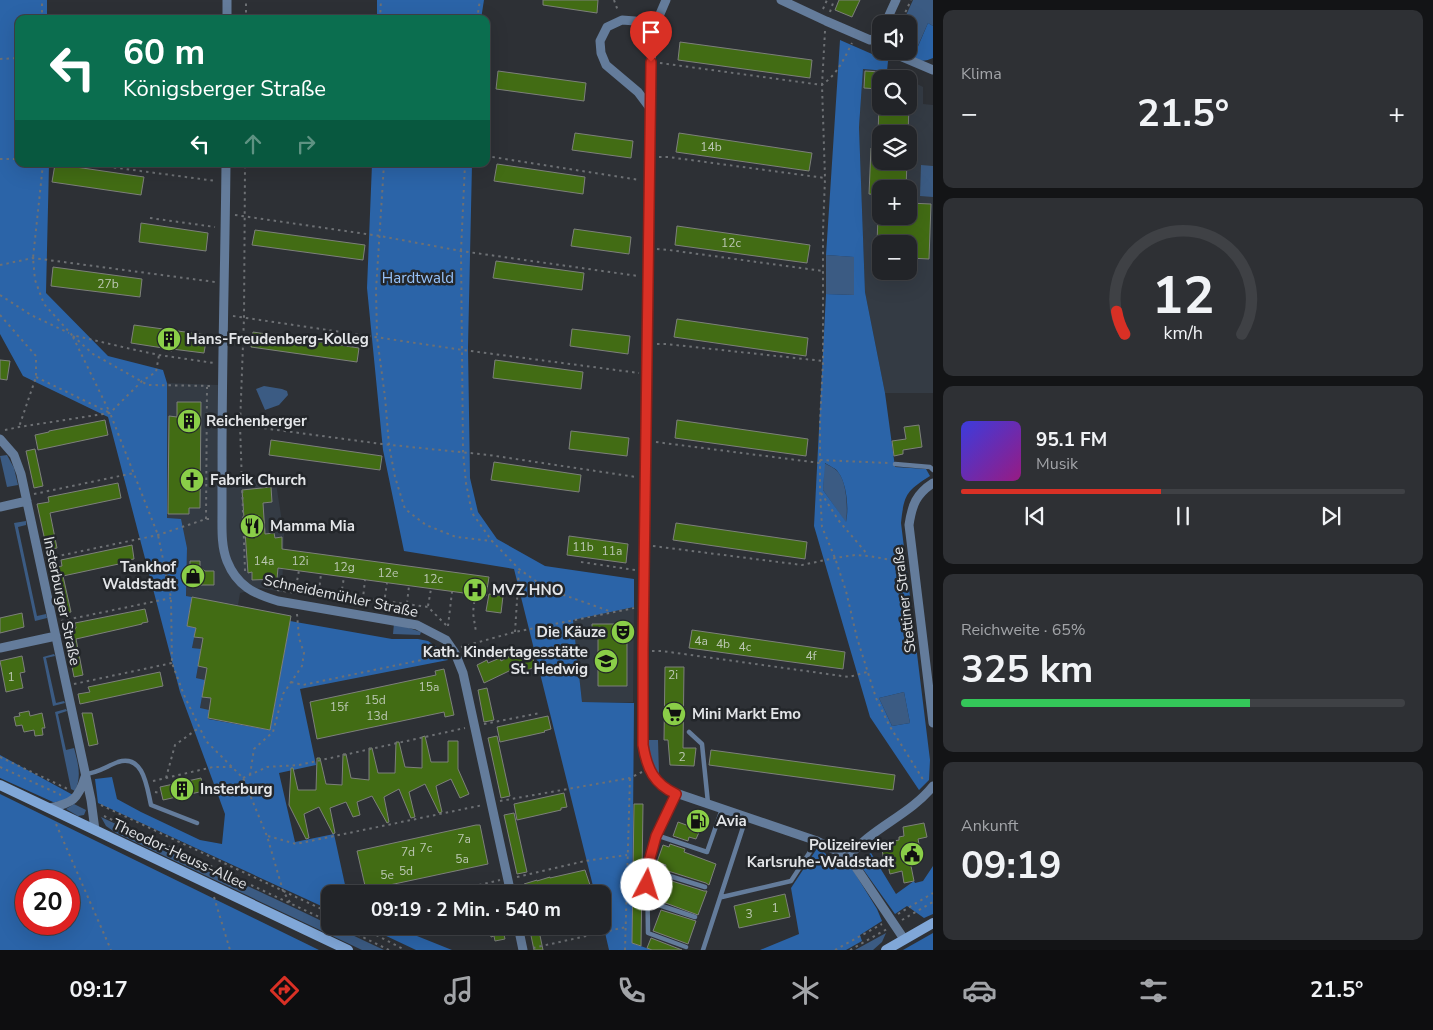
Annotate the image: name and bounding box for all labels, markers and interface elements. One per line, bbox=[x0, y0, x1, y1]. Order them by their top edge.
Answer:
pin bbox=[630, 11, 672, 62]
map controls bbox=[872, 15, 917, 280]
button: sound bbox=[872, 15, 917, 60]
icon: arrive bbox=[637, 18, 665, 46]
text: 60 m bbox=[123, 29, 205, 76]
icon: left bbox=[40, 35, 105, 100]
text: Klima bbox=[961, 63, 1002, 85]
button: search bbox=[872, 70, 917, 115]
text: Königsberger Straße bbox=[123, 74, 326, 104]
text: 21.5° bbox=[1137, 88, 1229, 139]
text: − bbox=[961, 95, 978, 133]
text: + bbox=[1388, 95, 1405, 133]
button: layers bbox=[872, 125, 917, 170]
icon: left bbox=[186, 130, 214, 158]
icon: ahead bbox=[239, 130, 267, 158]
icon: right bbox=[292, 130, 320, 158]
house number: 14b bbox=[700, 139, 722, 155]
button: + bbox=[872, 180, 917, 225]
house number: 12c bbox=[721, 235, 741, 251]
button: − bbox=[872, 235, 917, 280]
text: 12 bbox=[1152, 260, 1214, 331]
park label: Hardtwald bbox=[382, 268, 454, 288]
house number: 27b bbox=[97, 276, 119, 292]
text: km/h bbox=[1163, 321, 1203, 345]
building icon: Hans-Freudenberg-Kolleg bbox=[156, 326, 182, 352]
place label: Hans-Freudenberg-Kolleg bbox=[186, 329, 369, 349]
building icon: Reichenberger bbox=[176, 408, 202, 434]
place label: Reichenberger bbox=[206, 411, 307, 431]
text: 95.1 FM bbox=[1036, 427, 1107, 453]
text: Musik bbox=[1036, 453, 1078, 475]
church icon: Fabrik Church bbox=[179, 467, 205, 493]
place label: Fabrik Church bbox=[210, 470, 306, 490]
icon: previous bbox=[1021, 502, 1049, 530]
icon: pause bbox=[1169, 502, 1197, 530]
icon: next bbox=[1317, 502, 1345, 530]
restaurant icon: Mamma Mia bbox=[239, 513, 265, 539]
place label: Mamma Mia bbox=[270, 516, 355, 536]
street label: Insterburger Straße bbox=[39, 535, 85, 667]
house number: 11b bbox=[572, 539, 594, 555]
house number: 11a bbox=[602, 543, 622, 559]
street label: Stettiner Straße bbox=[888, 546, 920, 654]
house number: 14a bbox=[254, 553, 274, 569]
house number: 12i bbox=[291, 553, 309, 569]
place label: Tankhof Waldstadt bbox=[102, 557, 177, 594]
house number: 12g bbox=[333, 559, 355, 575]
shop icon: Tankhof Waldstadt bbox=[180, 563, 206, 589]
house number: 12e bbox=[378, 565, 398, 581]
street label: Schneidemühler Straße bbox=[262, 570, 420, 622]
house number: 12c bbox=[423, 571, 443, 587]
hospital icon: MVZ HNO bbox=[462, 577, 488, 603]
place label: MVZ HNO bbox=[492, 580, 563, 600]
theatre icon: Die Käuze bbox=[610, 619, 636, 645]
text: Reichweite · 65% bbox=[961, 619, 1086, 641]
place label: Die Käuze bbox=[537, 622, 606, 642]
house number: 4a bbox=[694, 633, 708, 649]
house number: 4b bbox=[716, 636, 730, 652]
house number: 4c bbox=[739, 639, 752, 655]
place label: Kath. Kindertagesstätte St. Hedwig bbox=[423, 642, 588, 679]
text: 325 km bbox=[961, 644, 1093, 695]
school or university icon: Kath. Kindertagesstätte St. Hedwig bbox=[593, 648, 619, 674]
house number: 4f bbox=[805, 648, 818, 664]
house number: 2i bbox=[668, 667, 678, 683]
house number: 1 bbox=[7, 669, 15, 685]
house number: 15a bbox=[419, 679, 439, 695]
house number: 15d bbox=[364, 692, 386, 708]
house number: 15f bbox=[330, 699, 349, 715]
supermarket icon: Mini Markt Emo bbox=[661, 701, 687, 727]
place label: Mini Markt Emo bbox=[692, 704, 801, 724]
house number: 13d bbox=[366, 708, 388, 724]
house number: 2 bbox=[678, 749, 686, 765]
building icon: Insterburg bbox=[169, 776, 195, 802]
place label: Insterburg bbox=[200, 779, 272, 799]
fuel station icon: Avia bbox=[685, 808, 711, 834]
place label: Avia bbox=[716, 811, 747, 831]
street label: Theodor-Heuss-Allee bbox=[109, 814, 251, 894]
text: Ankunft bbox=[961, 815, 1018, 837]
house number: 7a bbox=[457, 831, 471, 847]
place label: Polizeirevier Karlsruhe-Waldstadt bbox=[747, 835, 894, 872]
house number: 7c bbox=[420, 840, 433, 856]
text: 09:19 bbox=[961, 840, 1062, 891]
public building icon: Polizeirevier Karlsruhe-Waldstadt bbox=[899, 841, 925, 867]
house number: 7d bbox=[401, 844, 415, 860]
house number: 5a bbox=[455, 851, 469, 867]
position arrow bbox=[620, 858, 672, 910]
house number: 5d bbox=[399, 863, 413, 879]
house number: 5e bbox=[380, 867, 394, 883]
speed limit sign: 20 bbox=[15, 870, 80, 935]
text: 09:19 · 2 Min. · 540 m bbox=[371, 897, 561, 923]
house number: 1 bbox=[771, 900, 779, 916]
house number: 3 bbox=[745, 906, 753, 922]
icon: directions bbox=[267, 973, 302, 1008]
icon: music bbox=[441, 973, 476, 1008]
icon: phone bbox=[614, 973, 649, 1008]
icon: climate bbox=[788, 973, 823, 1008]
icon: car bbox=[962, 973, 997, 1008]
icon: filters bbox=[1136, 973, 1171, 1008]
text: 09:17 bbox=[69, 975, 128, 1005]
text: 21.5° bbox=[1310, 975, 1363, 1005]

